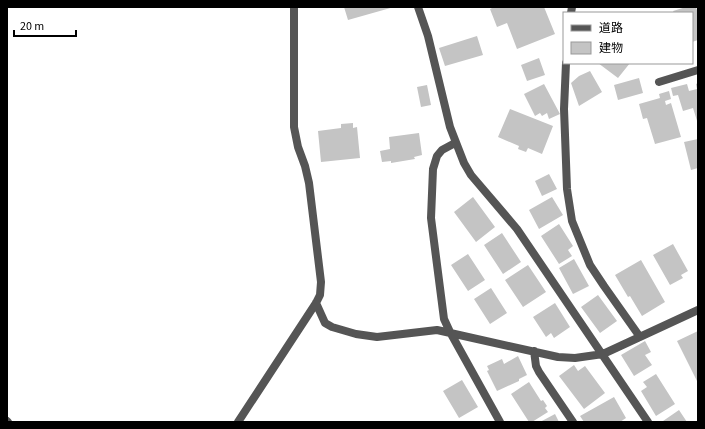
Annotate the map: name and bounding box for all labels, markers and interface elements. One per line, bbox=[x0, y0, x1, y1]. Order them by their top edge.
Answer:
scale bar bbox=[14, 12, 76, 38]
legend bbox=[563, 12, 693, 64]
text: 20 m bbox=[20, 18, 44, 35]
text: 道路 bbox=[599, 20, 623, 37]
text: 建物 bbox=[599, 40, 623, 57]

